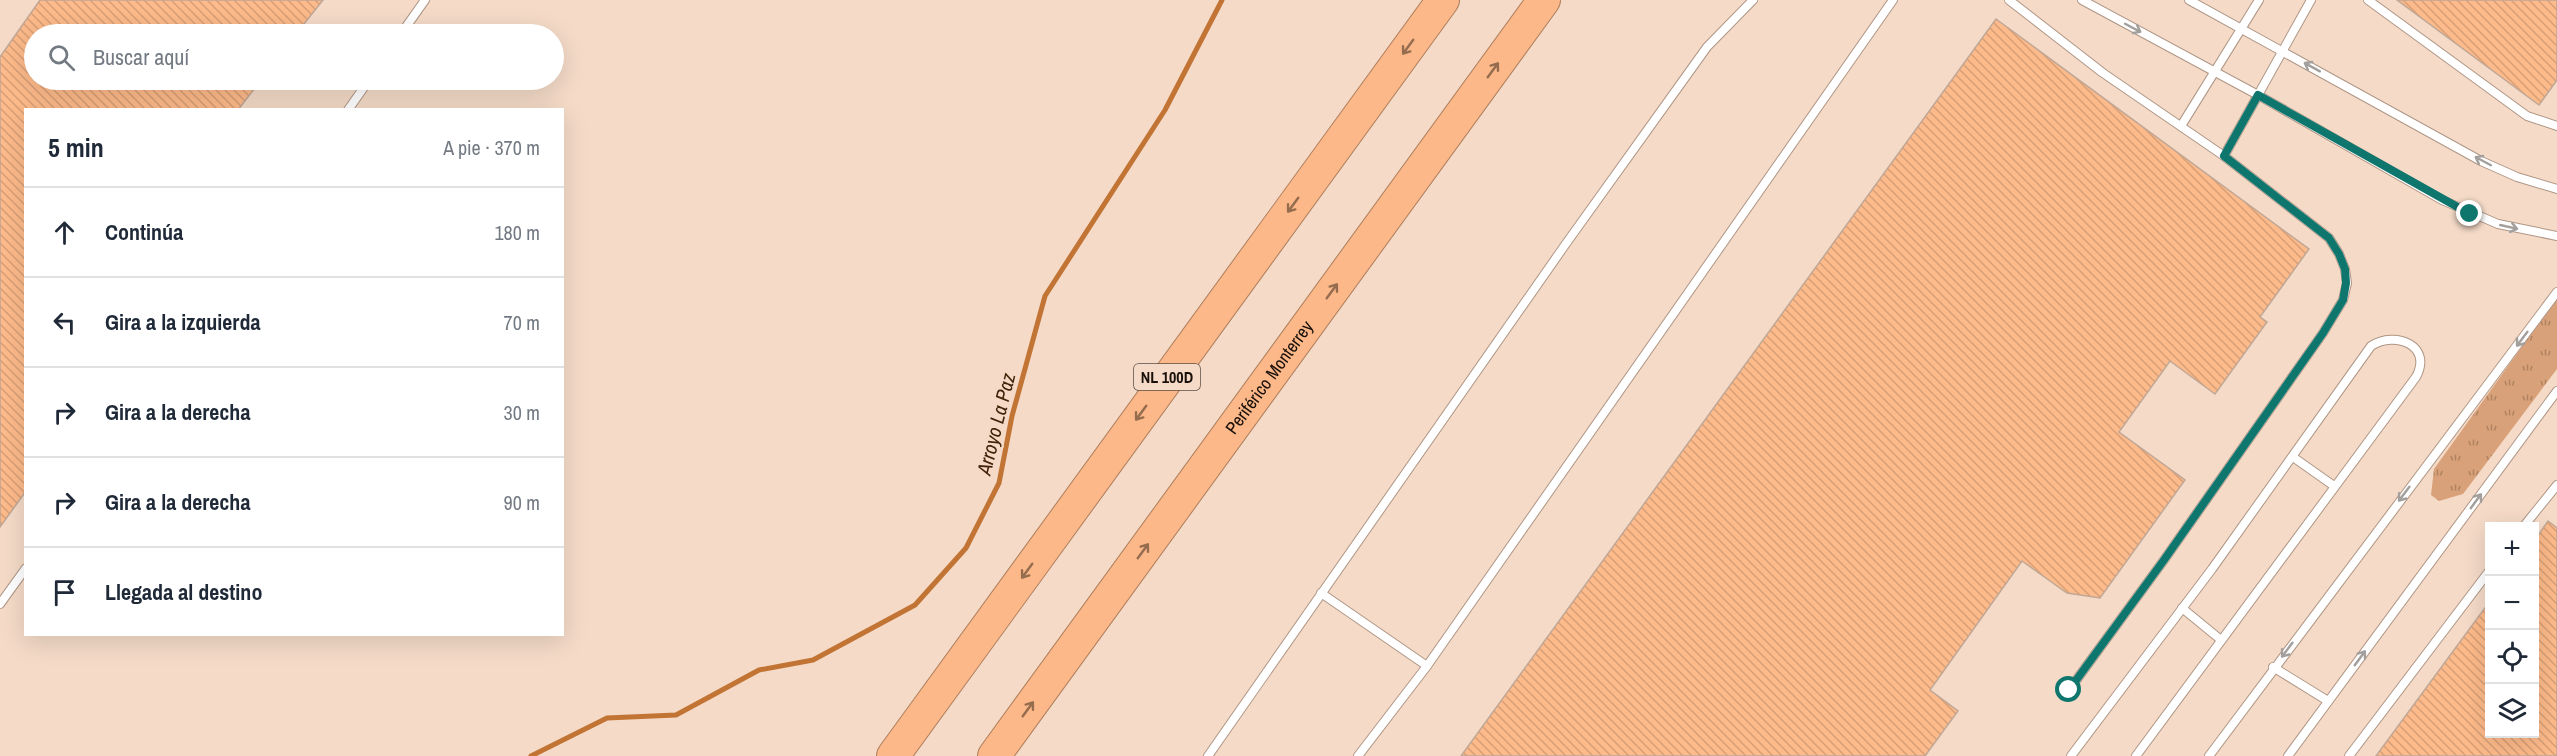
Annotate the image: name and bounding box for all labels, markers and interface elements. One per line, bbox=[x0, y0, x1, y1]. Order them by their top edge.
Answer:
one-way arrow bbox=[2124, 22, 2141, 34]
search box bbox=[24, 24, 564, 90]
one-way arrow bbox=[1402, 39, 1414, 55]
icon: search bbox=[45, 41, 78, 74]
text: Buscar aquí bbox=[93, 42, 189, 72]
one-way arrow bbox=[2304, 61, 2321, 73]
one-way arrow bbox=[1487, 62, 1499, 78]
text: 5 min bbox=[48, 130, 104, 165]
text: A pie · 370 m bbox=[443, 134, 540, 161]
one-way arrow bbox=[2474, 155, 2492, 166]
one-way arrow bbox=[1287, 196, 1299, 212]
route end bbox=[2456, 200, 2482, 226]
icon: ahead bbox=[48, 216, 81, 249]
text: Continúa bbox=[105, 217, 183, 247]
text: 180 m bbox=[494, 219, 540, 246]
one-way arrow bbox=[2499, 222, 2518, 233]
one-way arrow bbox=[1326, 284, 1338, 300]
icon: left bbox=[48, 306, 81, 339]
text: Gira a la izquierda bbox=[105, 307, 260, 337]
text: 70 m bbox=[504, 309, 540, 336]
street label: Periférico Monterrey bbox=[1219, 315, 1319, 439]
one-way arrow bbox=[2515, 330, 2528, 346]
road number: NL 100D bbox=[1134, 364, 1200, 390]
water label: Arroyo La Paz bbox=[970, 369, 1021, 479]
icon: right bbox=[48, 396, 81, 429]
text: Gira a la derecha bbox=[105, 397, 250, 427]
text: 30 m bbox=[504, 399, 540, 426]
one-way arrow bbox=[1135, 405, 1147, 421]
icon: right bbox=[48, 486, 81, 519]
one-way arrow bbox=[2398, 486, 2410, 502]
text: Gira a la derecha bbox=[105, 487, 250, 517]
text: 90 m bbox=[504, 489, 540, 516]
one-way arrow bbox=[2469, 493, 2482, 509]
map controls bbox=[2485, 522, 2539, 738]
button: + bbox=[2485, 522, 2539, 576]
one-way arrow bbox=[1137, 544, 1149, 560]
one-way arrow bbox=[1021, 563, 1033, 579]
icon: arrive bbox=[48, 576, 81, 609]
button: − bbox=[2485, 576, 2539, 630]
text: Llegada al destino bbox=[105, 577, 262, 607]
button: locate bbox=[2485, 630, 2539, 684]
one-way arrow bbox=[2280, 642, 2293, 658]
one-way arrow bbox=[2354, 650, 2366, 666]
route start bbox=[2055, 676, 2081, 702]
button: layers bbox=[2485, 684, 2539, 738]
one-way arrow bbox=[1022, 701, 1034, 717]

